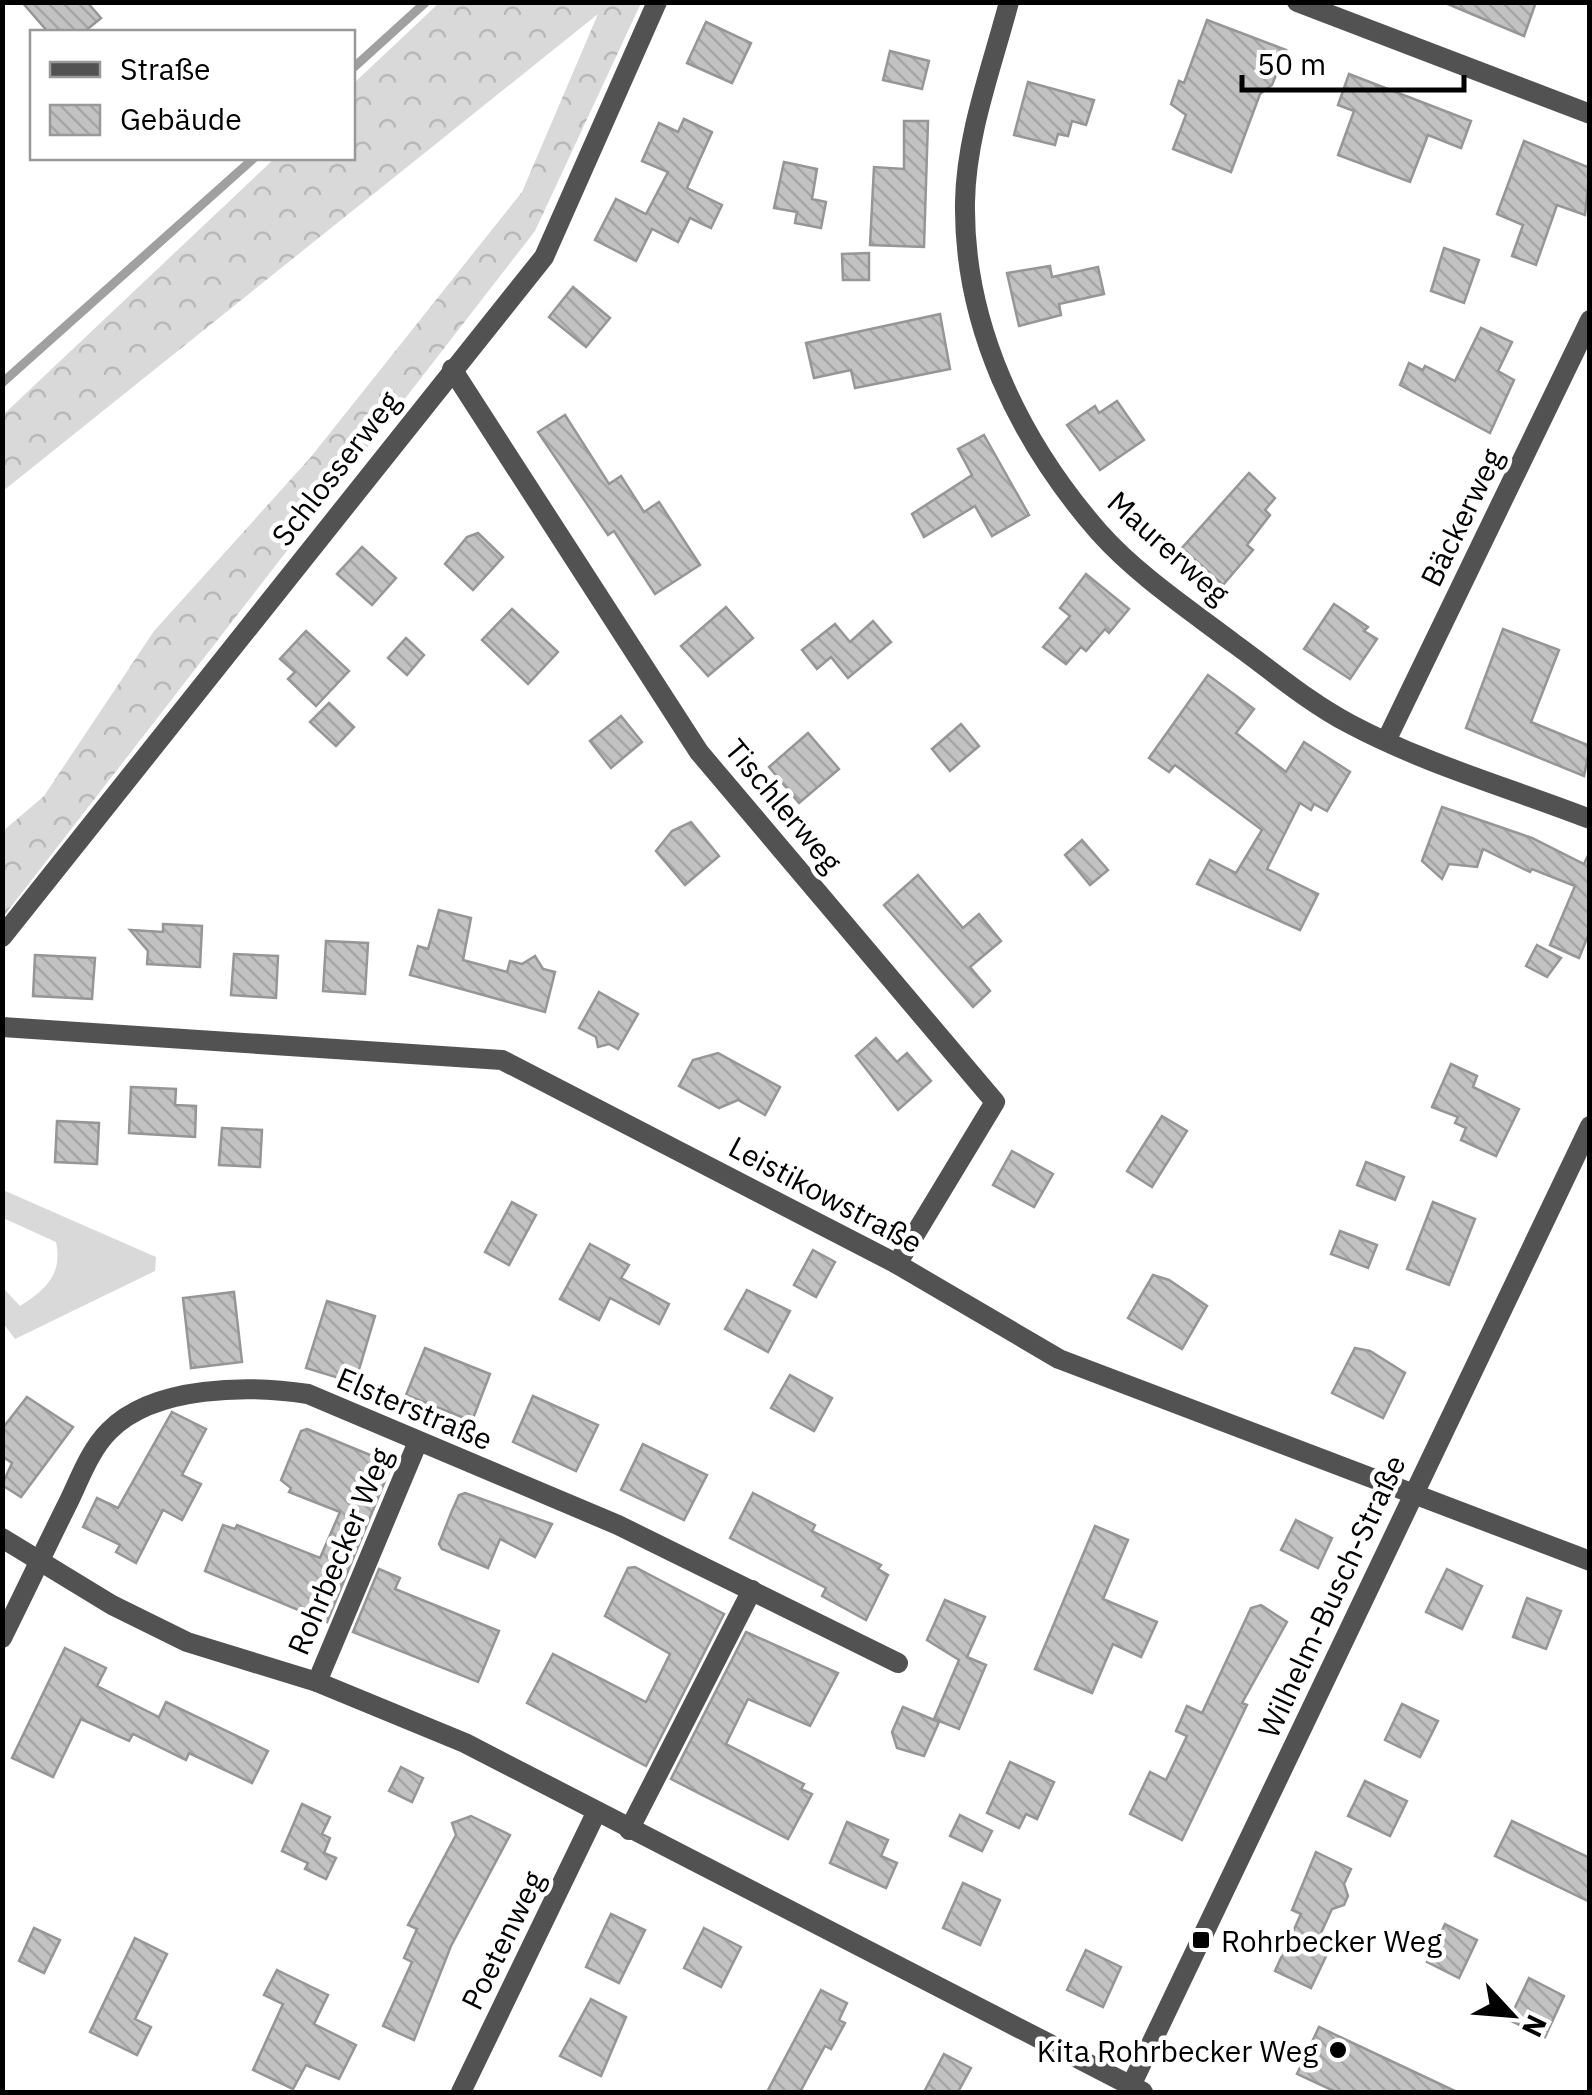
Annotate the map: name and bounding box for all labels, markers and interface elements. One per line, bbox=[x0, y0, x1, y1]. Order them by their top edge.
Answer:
legend bbox=[30, 30, 355, 160]
scale bar bbox=[1242, 30, 1464, 92]
text: 50 m bbox=[1257, 44, 1326, 83]
text: Straße bbox=[120, 49, 211, 88]
text: Gebäude bbox=[120, 99, 242, 138]
street label: Schlosserweg bbox=[262, 382, 408, 553]
street label: Bäckerweg bbox=[1411, 441, 1511, 592]
street label: Maurerweg bbox=[1100, 482, 1238, 612]
street label: Tischlerweg bbox=[717, 730, 851, 880]
street label: Leistikowstraße bbox=[723, 1127, 929, 1261]
street label: Elsterstraße bbox=[331, 1358, 499, 1458]
street label: Rohrbecker Weg bbox=[278, 1442, 400, 1660]
street label: Wilhelm-Busch-Straße bbox=[1248, 1448, 1414, 1744]
street label: Poetenweg bbox=[452, 1864, 552, 2016]
place label: Rohrbecker Weg bbox=[1221, 1921, 1442, 1960]
marker: Rohrbecker Weg bbox=[1190, 1929, 1212, 1951]
north arrow bbox=[1462, 1965, 1562, 2065]
text: N bbox=[1514, 2009, 1556, 2043]
place label: Kita Rohrbecker Weg bbox=[1037, 2031, 1318, 2070]
marker: Kita Rohrbecker Weg bbox=[1327, 2039, 1349, 2061]

